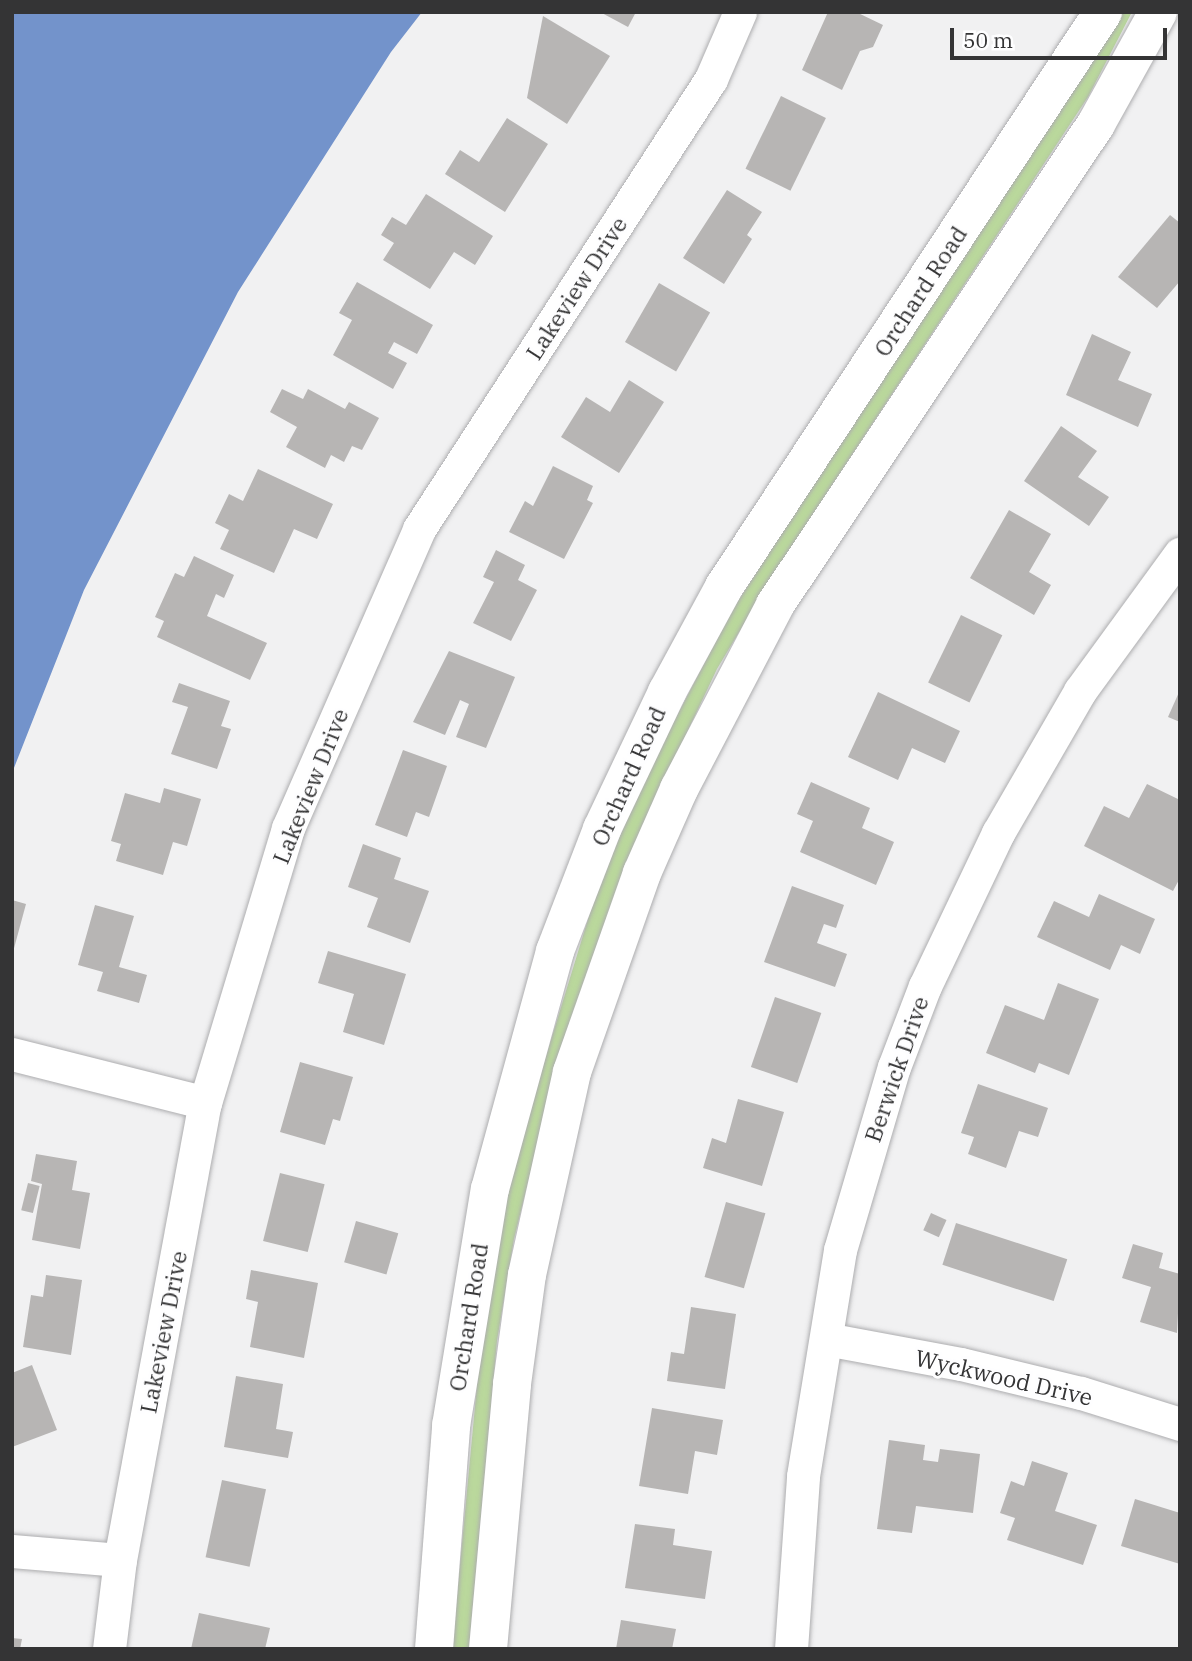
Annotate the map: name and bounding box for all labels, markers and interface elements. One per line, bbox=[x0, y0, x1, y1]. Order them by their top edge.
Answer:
scale bar bbox=[954, 14, 1171, 58]
text: 50 m bbox=[963, 26, 1013, 54]
street label: Lakeview Drive bbox=[520, 211, 632, 365]
street label: Orchard Road bbox=[868, 221, 972, 361]
street label: Orchard Road bbox=[585, 702, 671, 850]
street label: Lakeview Drive bbox=[266, 704, 354, 868]
street label: Berwick Drive bbox=[858, 992, 934, 1146]
street label: Orchard Road bbox=[443, 1241, 493, 1393]
street label: Lakeview Drive bbox=[134, 1249, 192, 1415]
street label: Wyckwood Drive bbox=[913, 1343, 1095, 1411]

